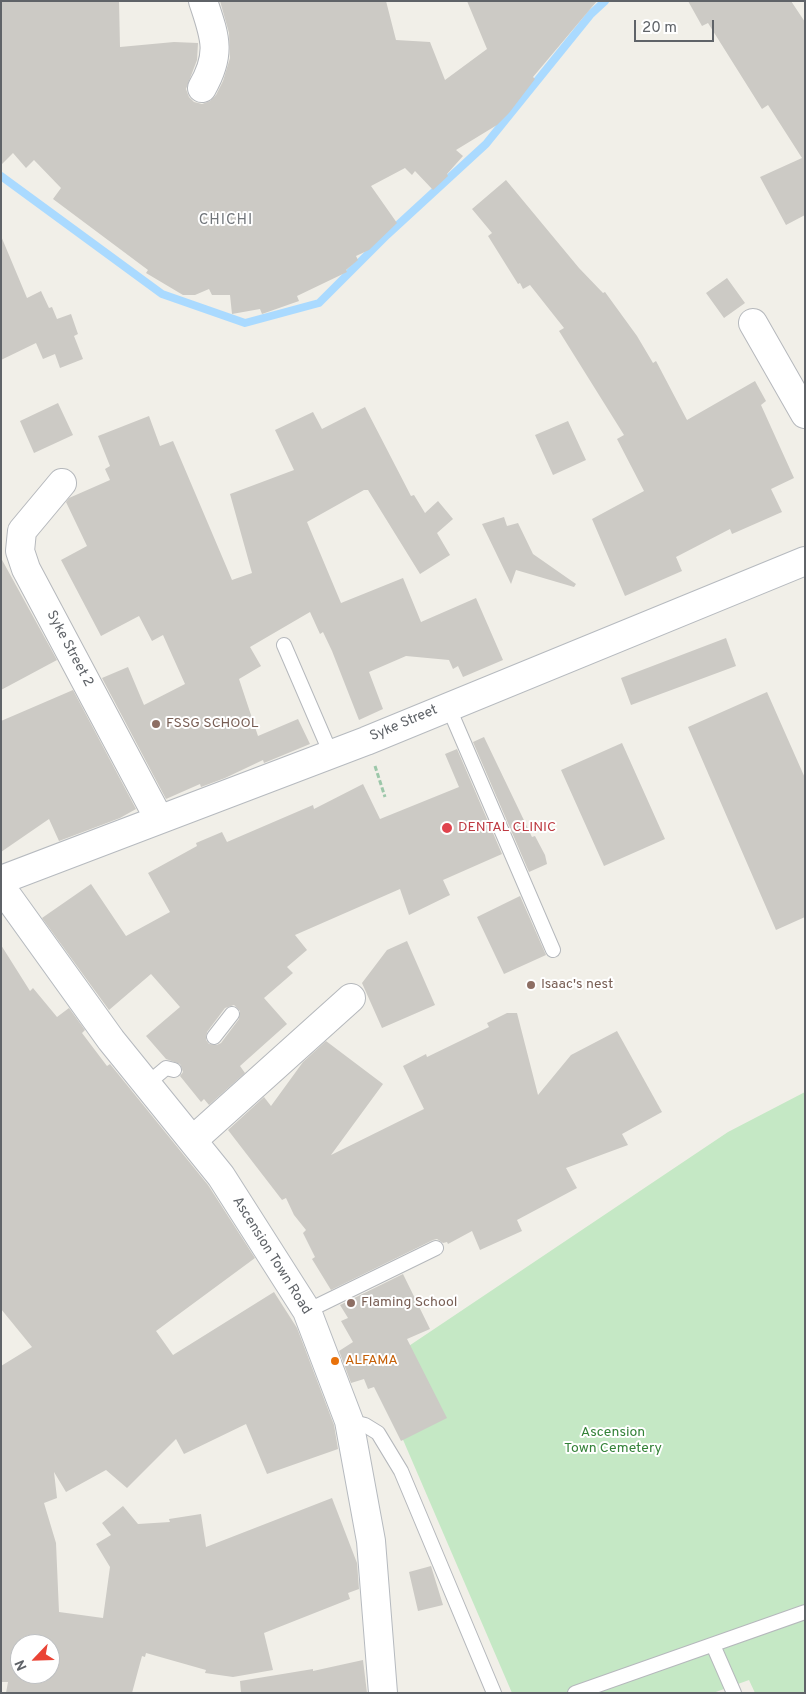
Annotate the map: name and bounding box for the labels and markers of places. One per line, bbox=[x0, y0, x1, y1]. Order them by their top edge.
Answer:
place label: FSSG SCHOOL bbox=[166, 716, 259, 732]
marker: FSSG SCHOOL bbox=[150, 718, 162, 730]
place label: DENTAL CLINIC bbox=[458, 820, 556, 836]
marker: DENTAL CLINIC bbox=[440, 821, 454, 835]
place label: Isaac's nest bbox=[541, 977, 613, 993]
marker: Isaac's nest bbox=[525, 979, 537, 991]
place label: Flaming School bbox=[361, 1295, 458, 1311]
marker: Flaming School bbox=[345, 1297, 357, 1309]
place label: ALFAMA bbox=[345, 1353, 398, 1369]
marker: ALFAMA bbox=[329, 1355, 341, 1367]

